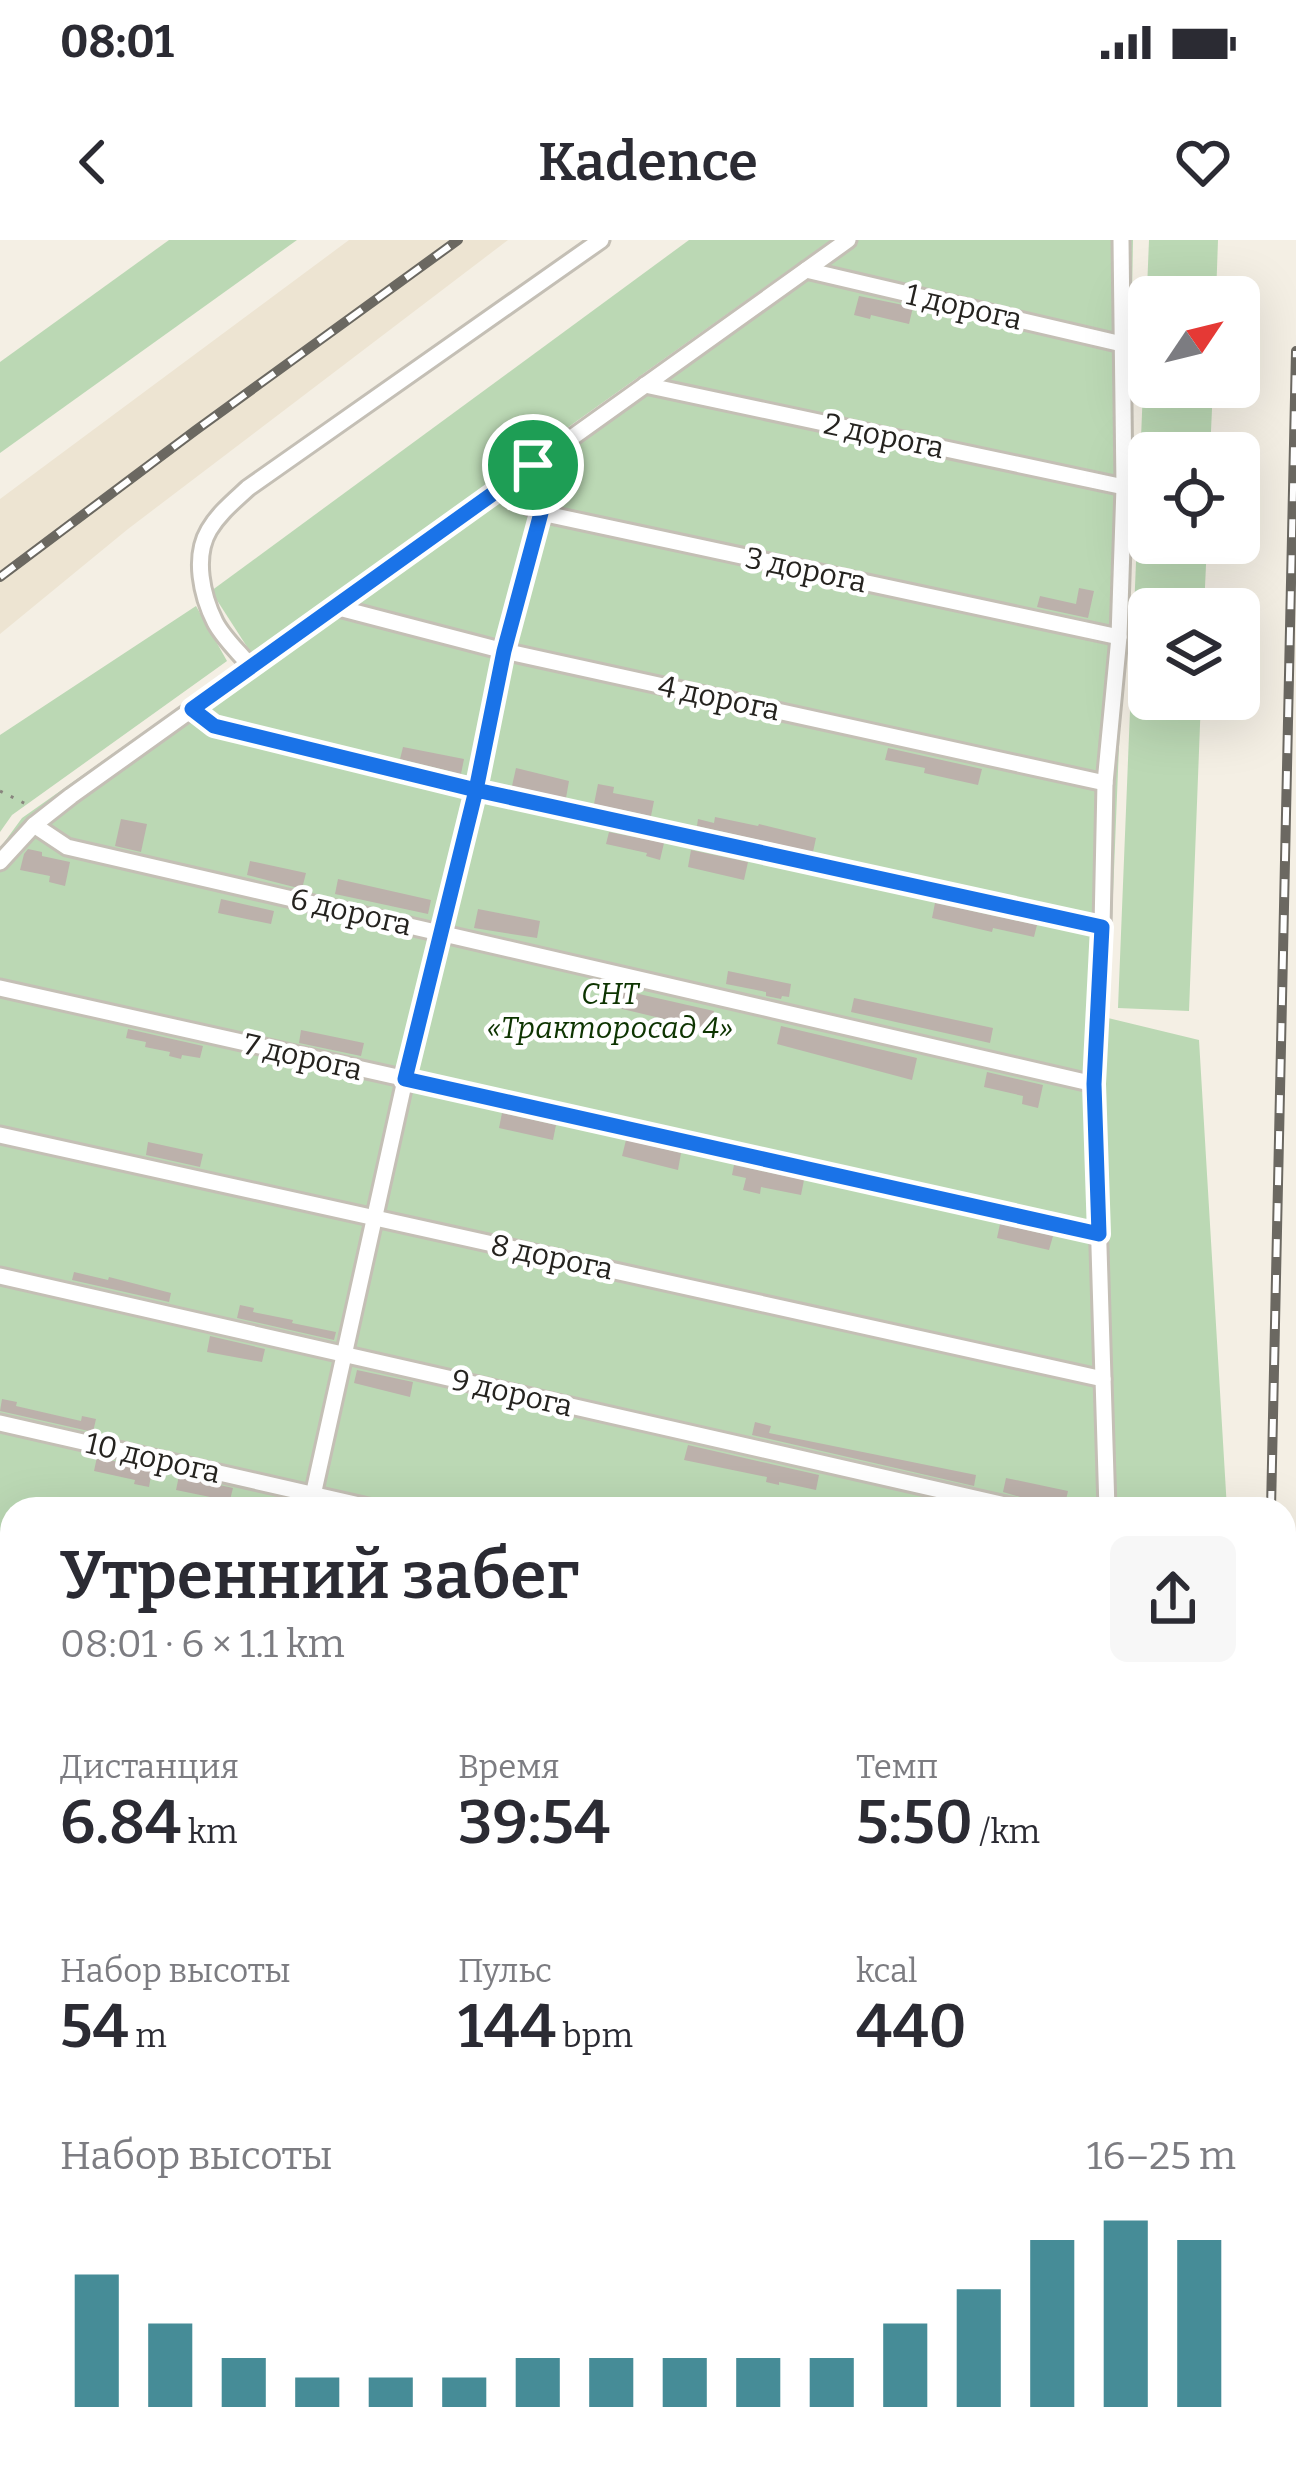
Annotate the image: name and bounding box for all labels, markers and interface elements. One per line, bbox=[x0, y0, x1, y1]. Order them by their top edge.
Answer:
text: 08:01 bbox=[60, 15, 174, 69]
icon: back bbox=[60, 129, 126, 195]
icon: heart bbox=[1170, 129, 1236, 195]
text: Kadence bbox=[538, 130, 758, 194]
street label: 1 дорога bbox=[902, 276, 1026, 338]
north arrow bbox=[1128, 276, 1260, 408]
map controls bbox=[1128, 276, 1260, 720]
street label: 2 дорога bbox=[821, 406, 947, 466]
pin bbox=[482, 414, 584, 516]
icon: arrive bbox=[500, 432, 566, 498]
button: locate bbox=[1128, 432, 1260, 564]
street label: 3 дорога bbox=[742, 540, 870, 600]
button: layers bbox=[1128, 588, 1260, 720]
street label: 4 дорога bbox=[655, 668, 783, 728]
street label: 6 дорога bbox=[287, 881, 415, 943]
park label: СНТ «Тракторосад 4» bbox=[487, 976, 733, 1046]
street label: 7 дорога bbox=[240, 1026, 366, 1088]
street label: 8 дорога bbox=[488, 1227, 616, 1287]
street label: 9 дорога bbox=[448, 1362, 576, 1424]
street label: 10 дорога bbox=[82, 1425, 224, 1491]
text: Утренний забег bbox=[60, 1536, 579, 1615]
button: share bbox=[1110, 1536, 1236, 1662]
text: 08:01 · 6 × 1.1 km bbox=[60, 1621, 345, 1667]
text: Дистанция bbox=[60, 1747, 239, 1787]
text: Время bbox=[458, 1747, 559, 1787]
text: Темп bbox=[856, 1747, 938, 1787]
text: 6.84 bbox=[60, 1787, 181, 1859]
text: 39:54 bbox=[458, 1787, 610, 1859]
text: 5:50 bbox=[856, 1787, 973, 1859]
text: km bbox=[181, 1812, 237, 1852]
text: /km bbox=[973, 1812, 1040, 1852]
text: Набор высоты bbox=[60, 1951, 291, 1991]
text: Пульс bbox=[458, 1951, 552, 1991]
text: kcal bbox=[856, 1951, 917, 1991]
text: 54 bbox=[60, 1991, 129, 2063]
text: 144 bbox=[458, 1991, 556, 2063]
text: 440 bbox=[856, 1991, 967, 2063]
text: m bbox=[129, 2016, 167, 2056]
text: bpm bbox=[556, 2016, 633, 2056]
text: Набор высоты bbox=[60, 2133, 332, 2179]
text: 16–25 m bbox=[1087, 2133, 1236, 2179]

